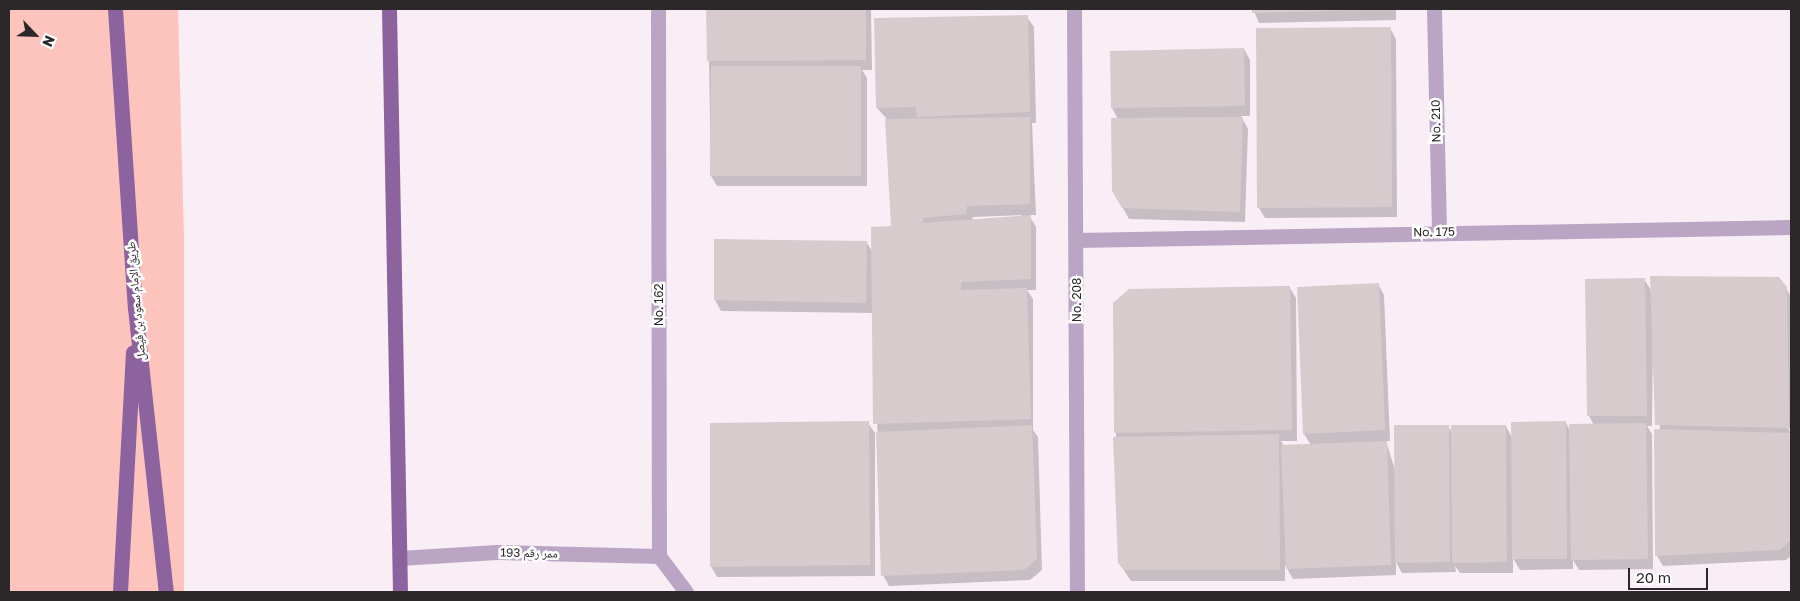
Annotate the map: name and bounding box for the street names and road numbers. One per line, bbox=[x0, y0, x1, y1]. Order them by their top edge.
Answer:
street label: No. 210 bbox=[1428, 99, 1444, 143]
street label: No. 175 bbox=[1413, 224, 1455, 240]
street label: طريق الإمام سعود بن فيصل bbox=[124, 241, 148, 361]
street label: No. 208 bbox=[1070, 278, 1084, 322]
street label: No. 162 bbox=[652, 284, 666, 326]
street label: ممر رقم 193 bbox=[500, 545, 558, 561]

